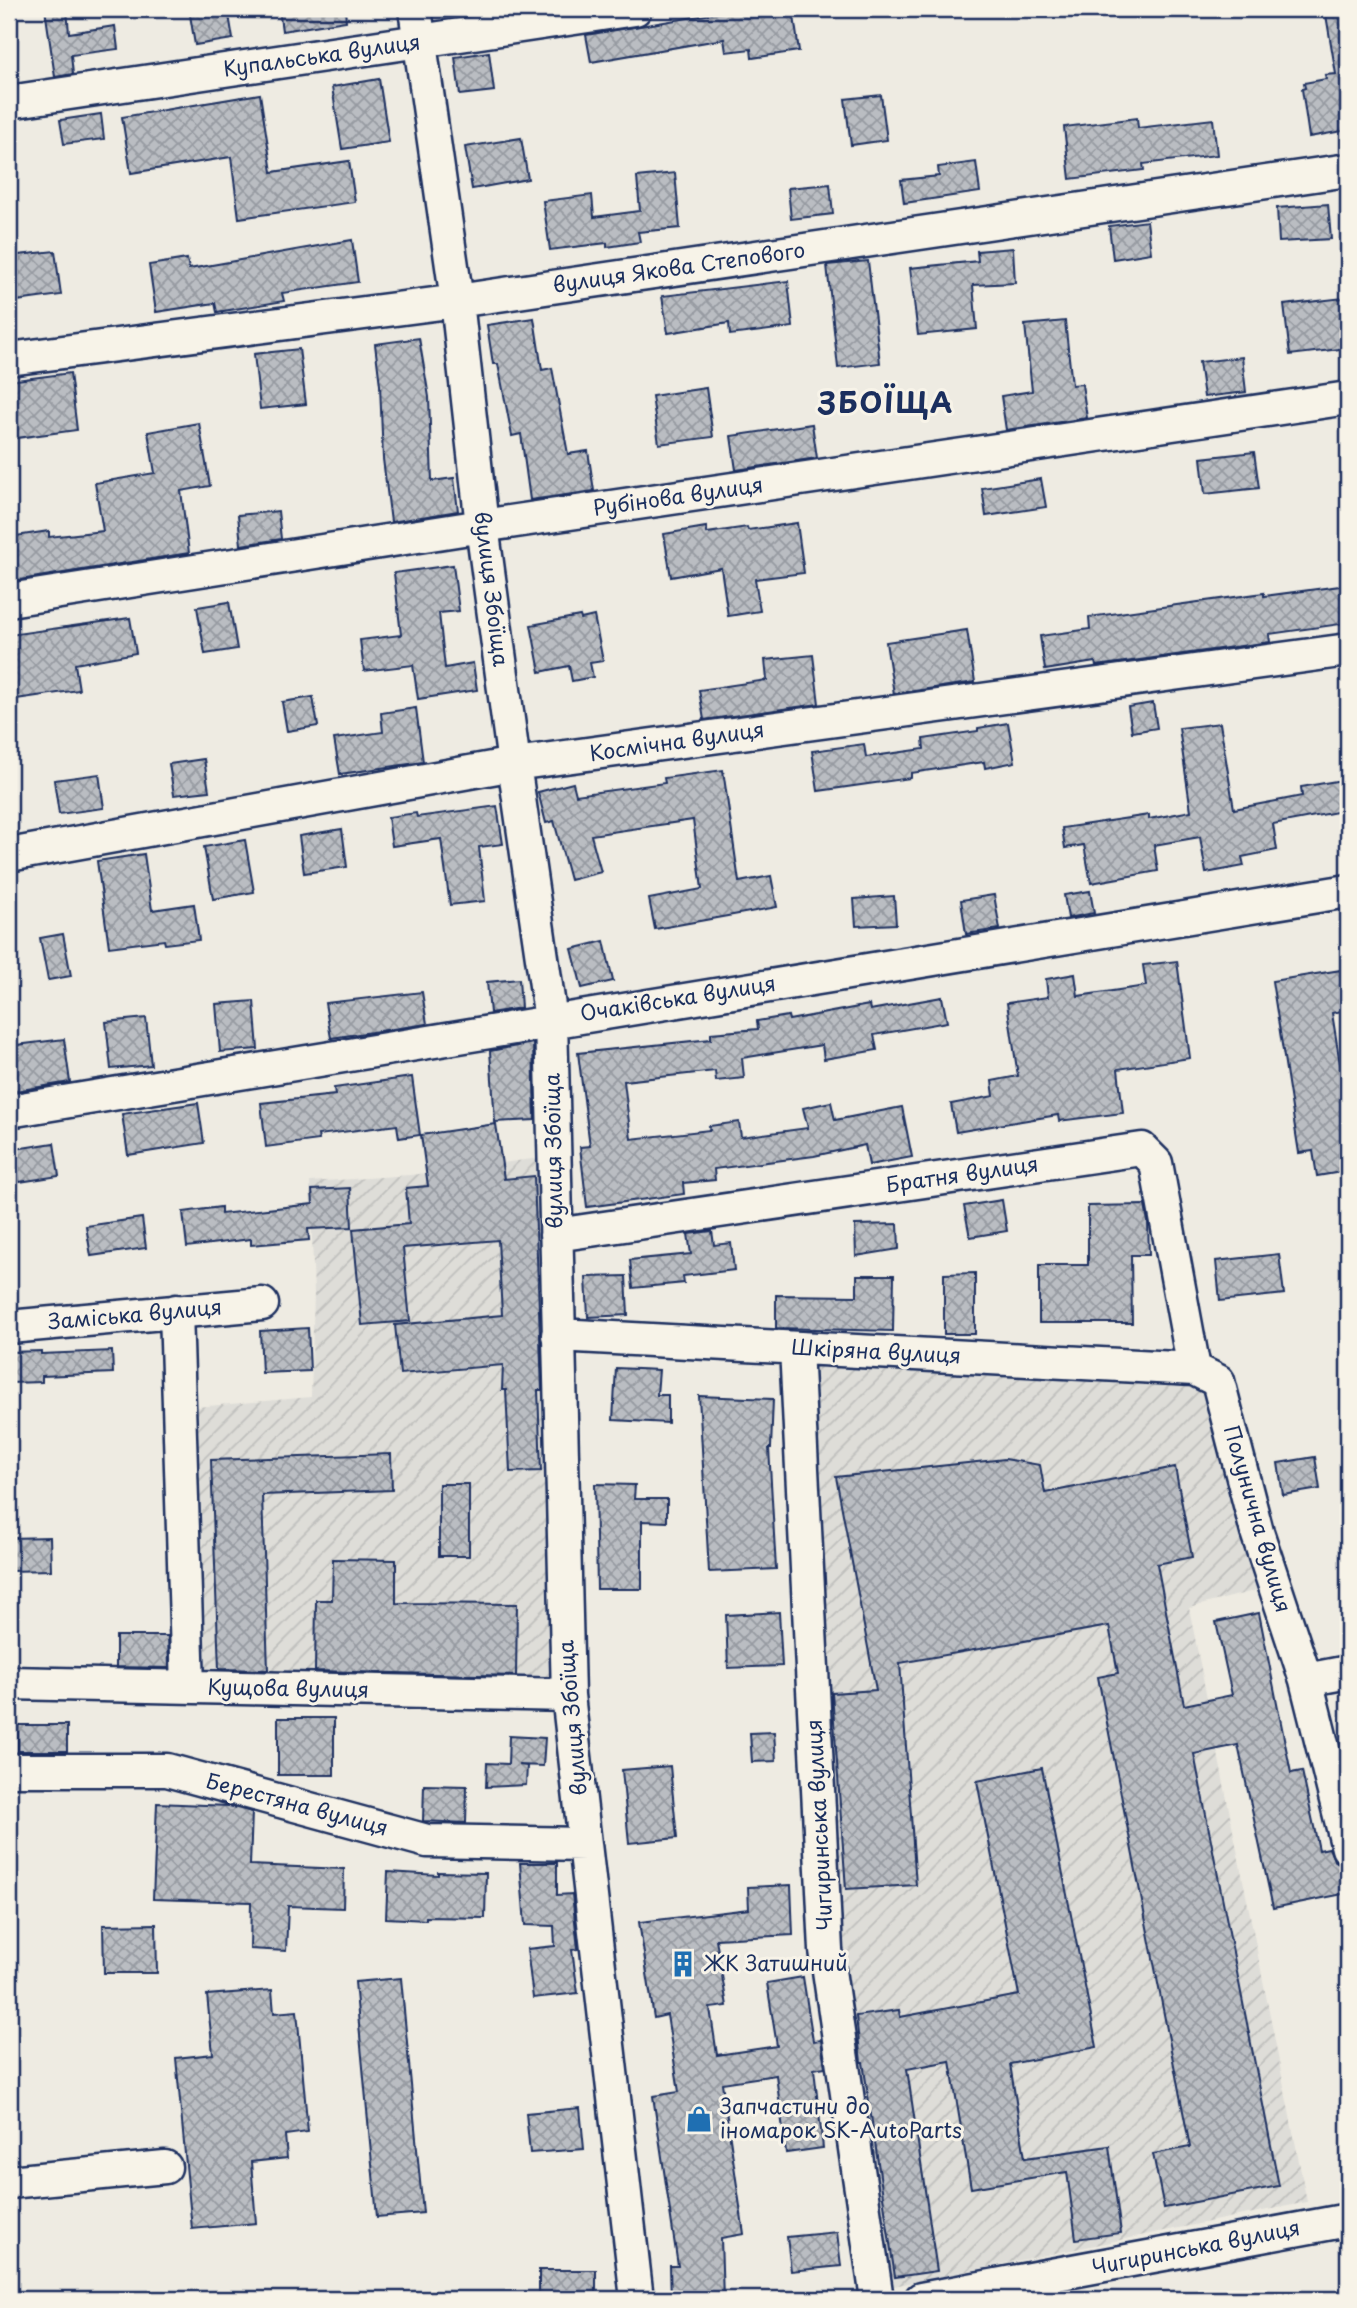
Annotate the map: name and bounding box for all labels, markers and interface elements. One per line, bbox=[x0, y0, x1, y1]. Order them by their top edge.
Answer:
street label: Купальська вулиця bbox=[221, 24, 422, 84]
street label: вулиця Якова Степового bbox=[550, 232, 807, 300]
district label: ЗБОЇЩА bbox=[817, 380, 954, 423]
street label: Рубінова вулиця bbox=[591, 467, 765, 523]
street label: вулиця Збоїща bbox=[468, 510, 518, 668]
street label: Космічна вулиця bbox=[587, 712, 766, 768]
street label: Очаківська вулиця bbox=[578, 966, 778, 1028]
street label: вулиця Збоїща bbox=[535, 1073, 569, 1229]
street label: Братня вулиця bbox=[883, 1146, 1040, 1200]
street label: Заміська вулиця bbox=[47, 1289, 223, 1337]
street label: Шкіряна вулиця bbox=[790, 1330, 962, 1370]
street label: Полунична вулиця bbox=[1217, 1421, 1301, 1616]
street label: вулиця Збоїща bbox=[548, 1639, 594, 1797]
street label: Кущова вулиця bbox=[207, 1670, 369, 1704]
street label: Чигиринська вулиця bbox=[796, 1719, 840, 1932]
street label: Берестяна вулиця bbox=[203, 1763, 392, 1843]
place label: ЖК Затишний bbox=[703, 1946, 848, 1978]
building icon: ЖК Затишний bbox=[668, 1949, 698, 1979]
place label: Запчастини до іномарок SK-AutoParts bbox=[720, 2089, 962, 2145]
shop icon: Запчастини до іномарок SK-AutoParts bbox=[684, 2104, 714, 2134]
street label: Чигиринська вулиця bbox=[1089, 2210, 1303, 2282]

